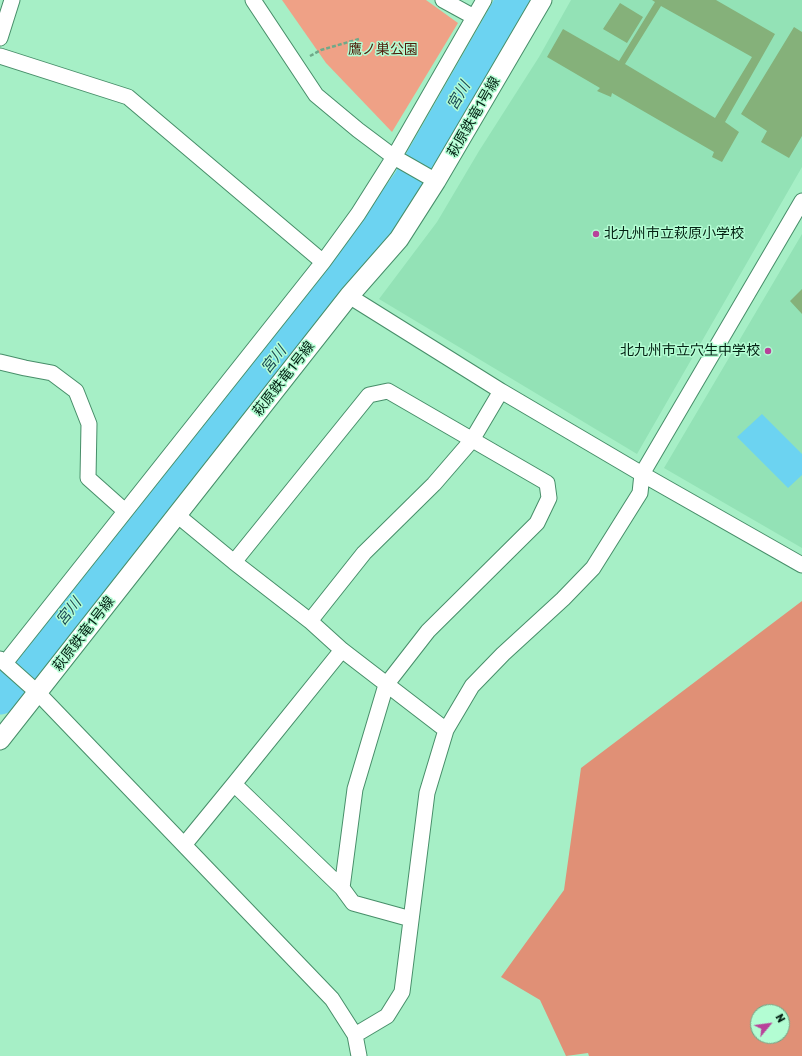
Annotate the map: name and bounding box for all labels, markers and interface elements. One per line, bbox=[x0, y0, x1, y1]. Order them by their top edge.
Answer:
park label: 鷹ノ巣公園 bbox=[348, 42, 418, 58]
street label: 萩原鉄竜1号線 bbox=[444, 74, 504, 160]
water label: 宮川 bbox=[444, 79, 474, 113]
place label: 北九州市立萩原小学校 bbox=[604, 226, 744, 242]
marker: 北九州市立萩原小学校 bbox=[591, 229, 601, 239]
street label: 萩原鉄竜1号線 bbox=[250, 338, 318, 420]
water label: 宮川 bbox=[258, 343, 290, 377]
place label: 北九州市立穴生中学校 bbox=[620, 343, 760, 359]
marker: 北九州市立穴生中学校 bbox=[763, 346, 773, 356]
street label: 萩原鉄竜1号線 bbox=[50, 593, 118, 675]
water label: 宮川 bbox=[53, 595, 85, 629]
north arrow bbox=[750, 1004, 790, 1044]
text: N bbox=[772, 1012, 788, 1025]

